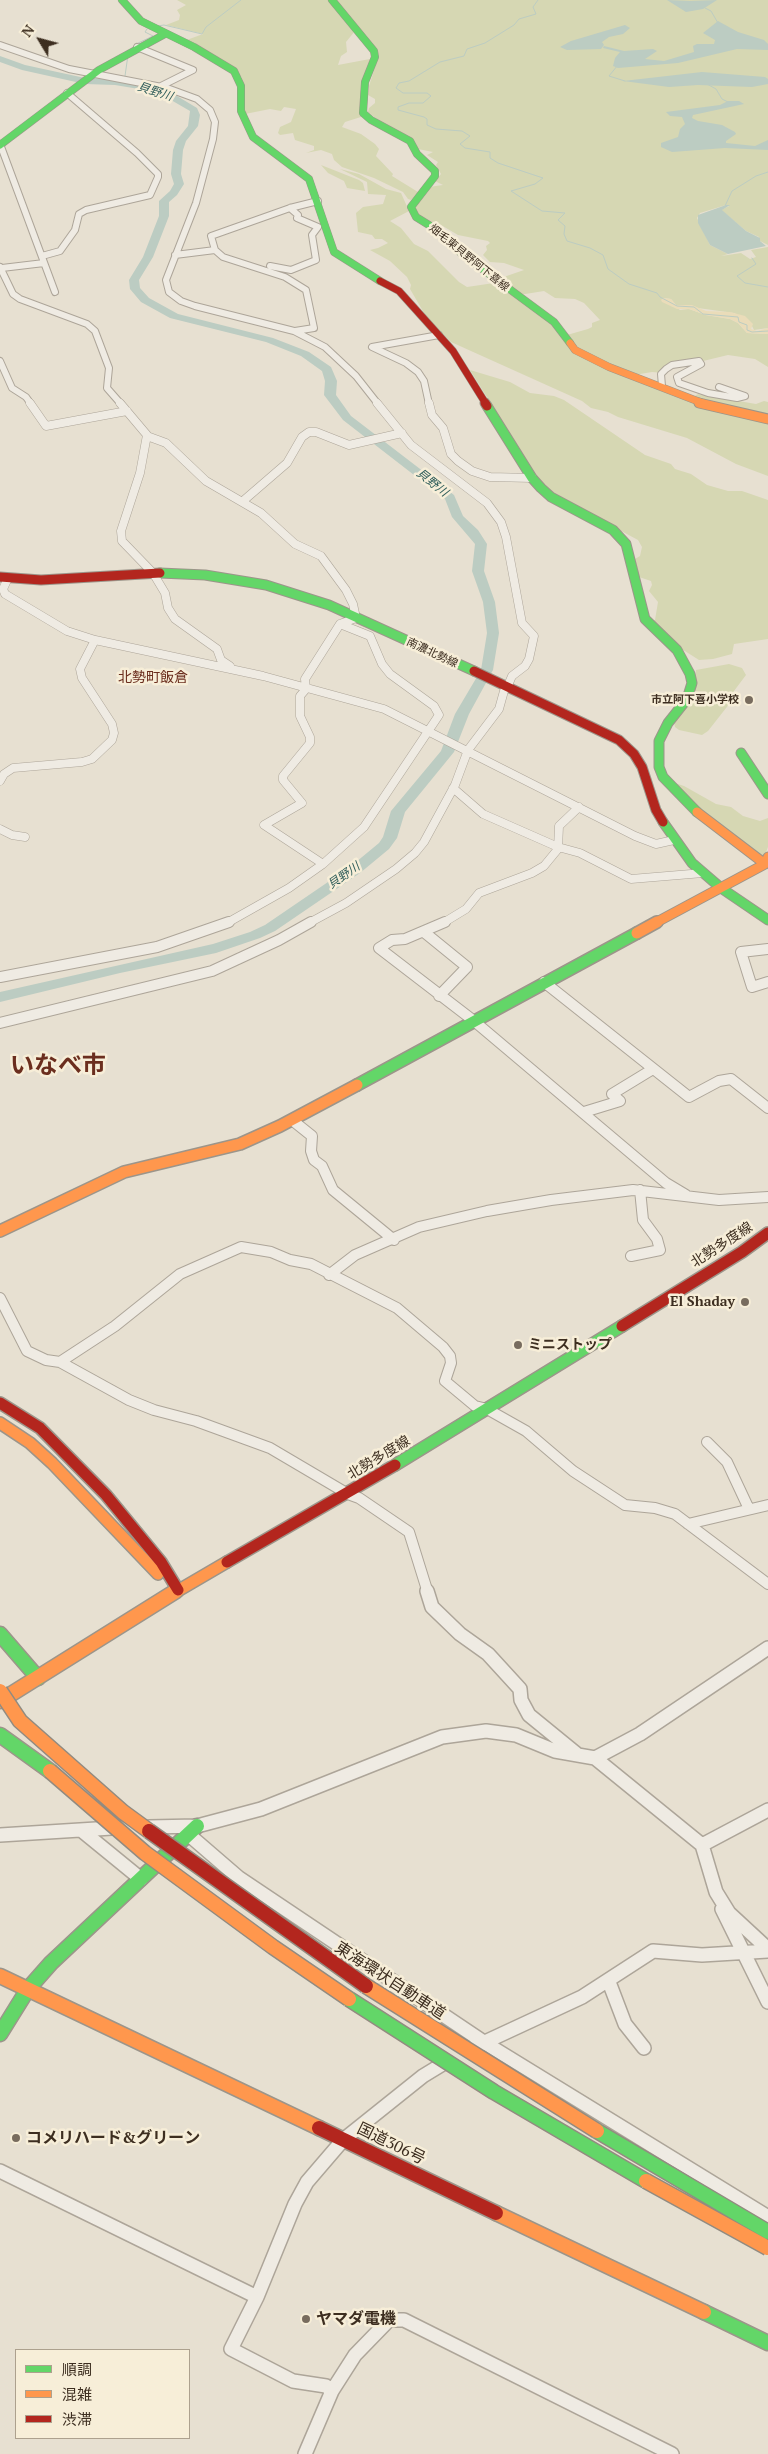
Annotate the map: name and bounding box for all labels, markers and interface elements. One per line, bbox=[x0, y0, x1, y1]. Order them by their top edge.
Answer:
north arrow bbox=[15, 15, 65, 65]
text: N bbox=[17, 21, 38, 41]
water label: 貝野川 bbox=[136, 80, 174, 104]
street label: 畑毛東貝野阿下喜線 bbox=[426, 222, 512, 294]
water label: 貝野川 bbox=[413, 466, 451, 500]
street label: 南濃北勢線 bbox=[404, 635, 460, 671]
district label: 北勢町飯倉 bbox=[118, 670, 188, 686]
place label: 市立阿下喜小学校 bbox=[651, 693, 739, 707]
marker: 市立阿下喜小学校 bbox=[743, 694, 755, 706]
water label: 貝野川 bbox=[325, 860, 363, 892]
district label: いなべ市 bbox=[10, 1052, 106, 1080]
street label: 北勢多度線 bbox=[688, 1219, 756, 1271]
place label: El Shaday bbox=[670, 1294, 735, 1310]
marker: El Shaday bbox=[739, 1296, 751, 1308]
place label: ミニストップ bbox=[528, 1337, 612, 1353]
marker: ミニストップ bbox=[512, 1339, 524, 1351]
street label: 北勢多度線 bbox=[345, 1433, 413, 1483]
street label: 東海環状自動車道 bbox=[331, 1938, 449, 2024]
street label: 国道306号 bbox=[354, 2119, 428, 2169]
place label: コメリハード&グリーン bbox=[26, 2128, 200, 2148]
marker: コメリハード&グリーン bbox=[10, 2132, 22, 2144]
place label: ヤマダ電機 bbox=[316, 2309, 396, 2329]
marker: ヤマダ電機 bbox=[300, 2313, 312, 2325]
legend bbox=[15, 2349, 190, 2439]
text: 順調 bbox=[62, 2359, 92, 2379]
text: 混雑 bbox=[62, 2384, 92, 2404]
text: 渋滞 bbox=[62, 2409, 92, 2429]

